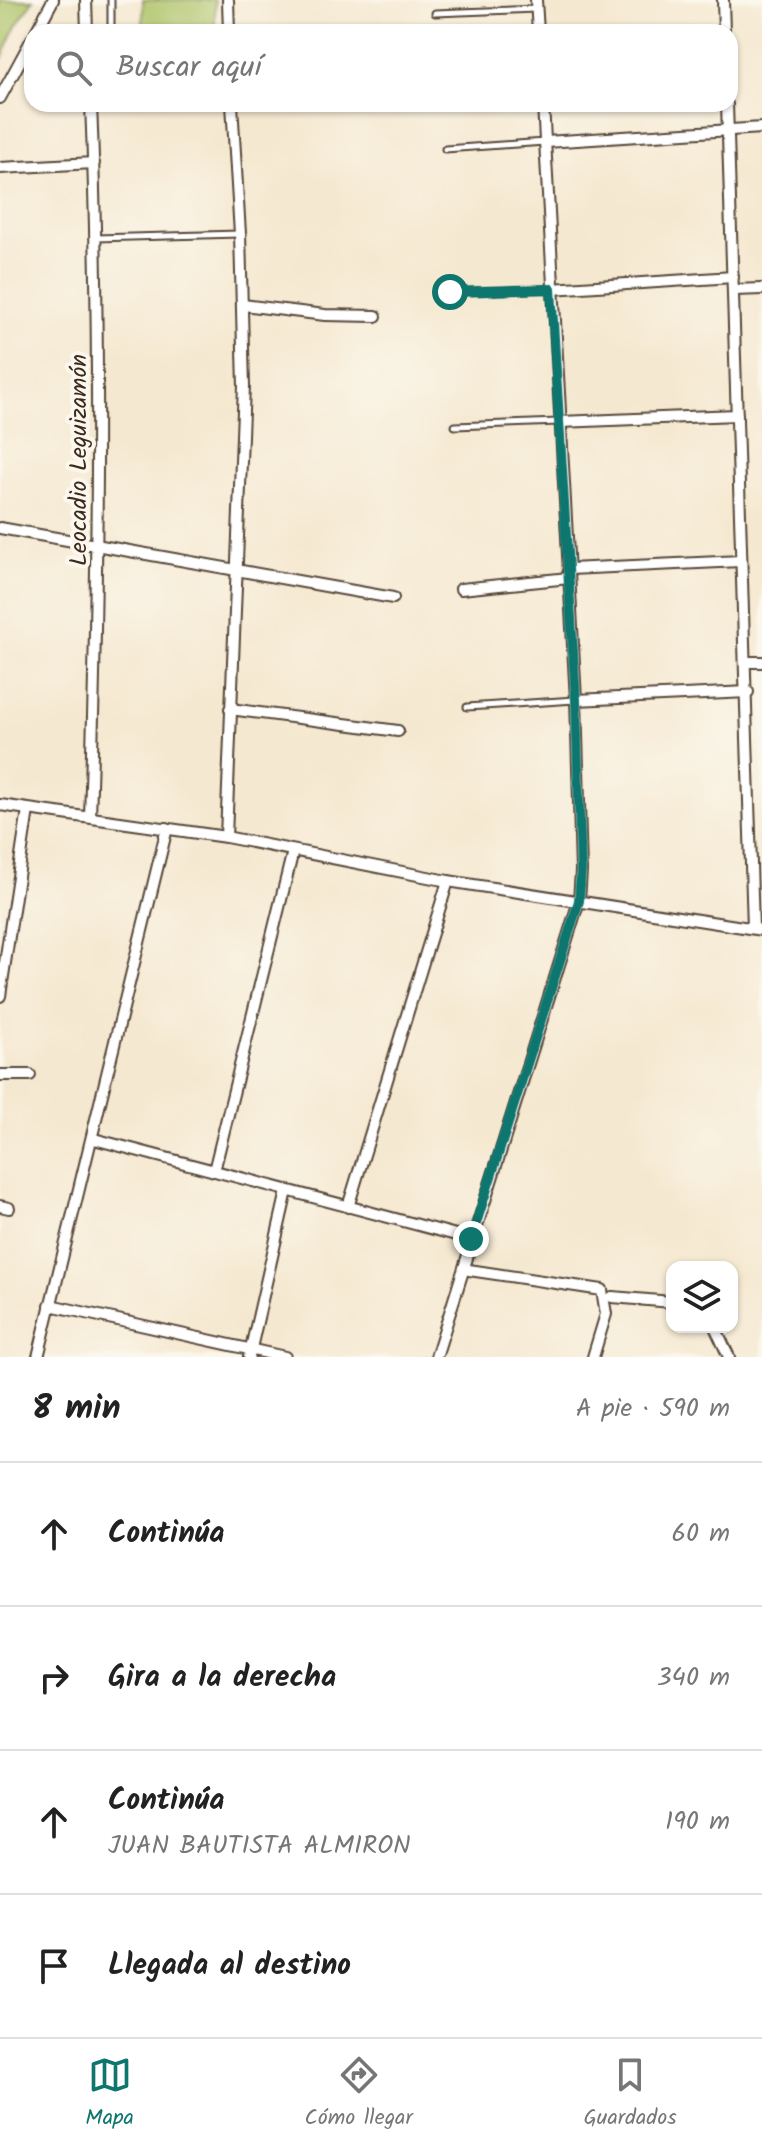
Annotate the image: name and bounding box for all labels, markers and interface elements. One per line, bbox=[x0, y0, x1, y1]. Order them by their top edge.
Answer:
search box bbox=[24, 24, 738, 112]
text: Buscar aquí bbox=[116, 44, 262, 92]
icon: search bbox=[52, 46, 96, 90]
route start bbox=[432, 274, 468, 310]
street label: Leocadio Leguizamón bbox=[60, 354, 99, 566]
route end bbox=[453, 1221, 489, 1257]
map controls bbox=[666, 1261, 738, 1333]
button: layers bbox=[666, 1261, 738, 1333]
text: 8 min bbox=[32, 1382, 121, 1436]
text: A pie · 590 m bbox=[576, 1388, 730, 1430]
text: Continúa bbox=[108, 1510, 224, 1558]
icon: ahead bbox=[32, 1512, 76, 1556]
text: 60 m bbox=[671, 1513, 730, 1555]
text: Gira a la derecha bbox=[108, 1654, 336, 1702]
icon: right bbox=[32, 1656, 76, 1700]
text: 340 m bbox=[657, 1657, 730, 1699]
text: Continúa bbox=[108, 1777, 224, 1825]
icon: ahead bbox=[32, 1800, 76, 1844]
text: 190 m bbox=[665, 1801, 730, 1843]
text: JUAN BAUTISTA ALMIRON bbox=[108, 1825, 411, 1867]
text: Llegada al destino bbox=[108, 1942, 351, 1990]
icon: arrive bbox=[32, 1944, 76, 1988]
tab: Mapa bbox=[85, 2053, 134, 2136]
tab: Cómo llegar bbox=[305, 2053, 413, 2136]
tab: Guardados bbox=[583, 2053, 677, 2136]

